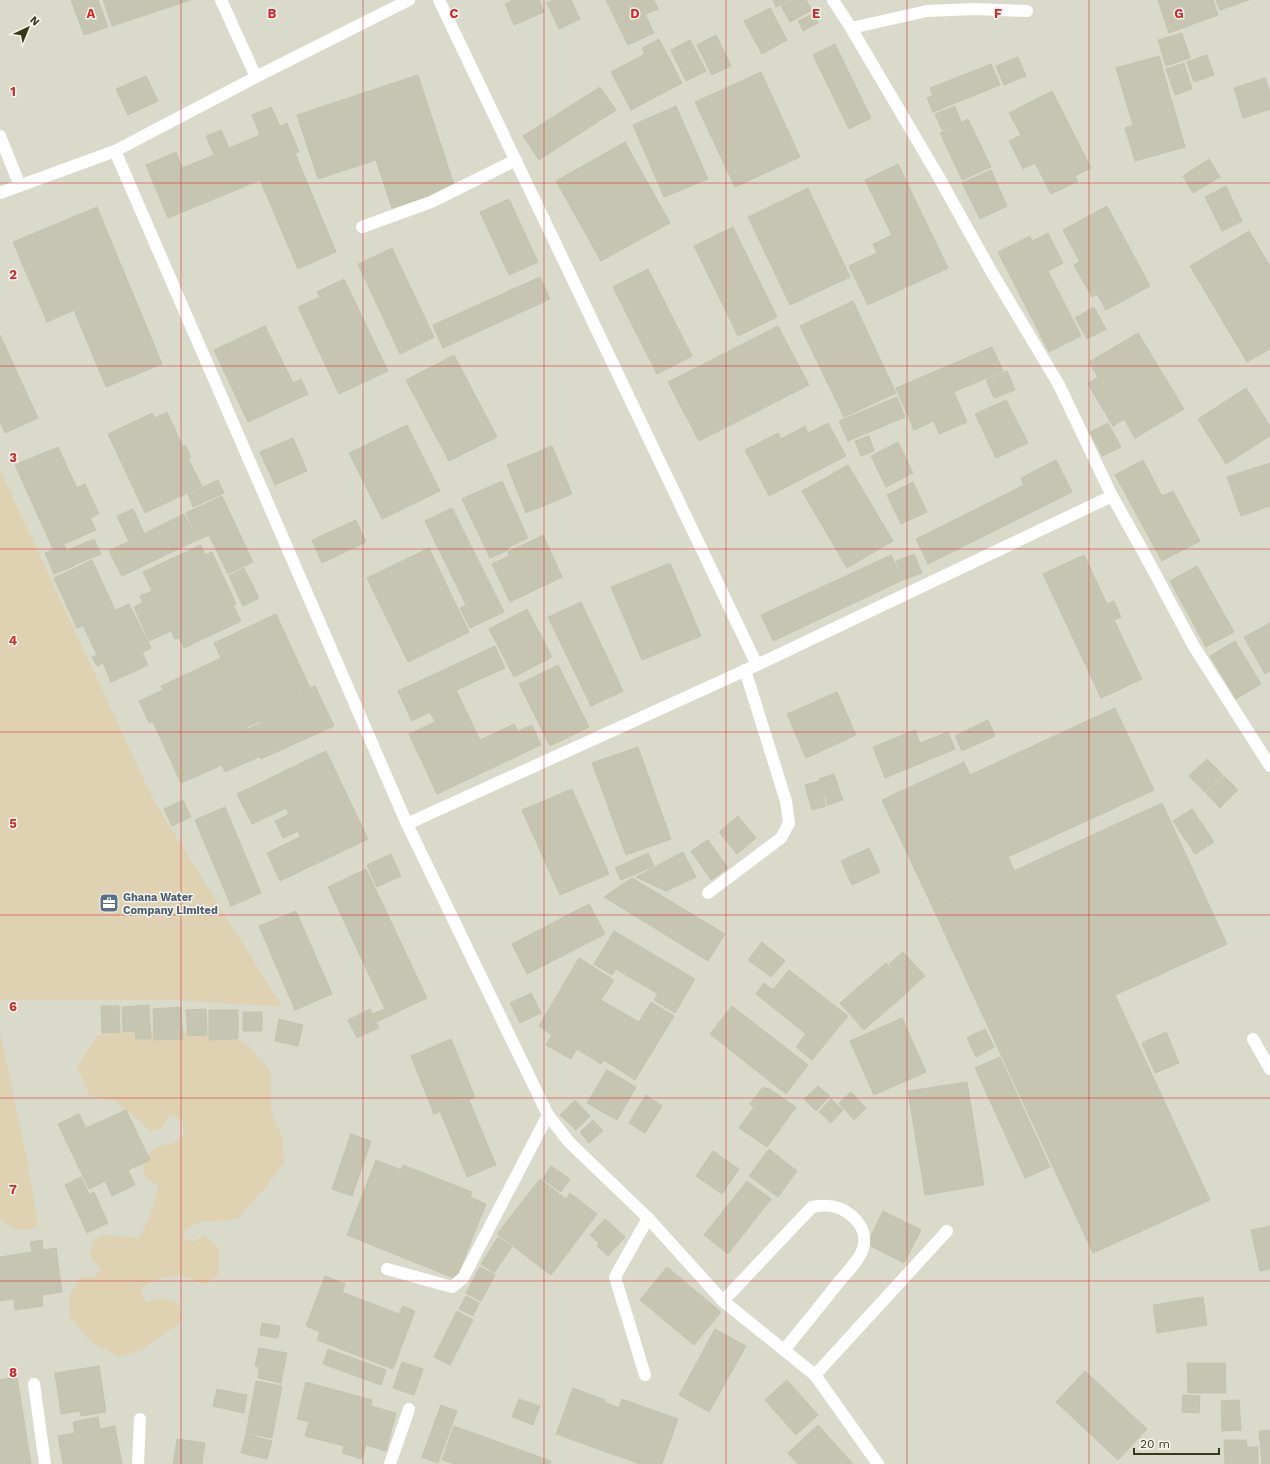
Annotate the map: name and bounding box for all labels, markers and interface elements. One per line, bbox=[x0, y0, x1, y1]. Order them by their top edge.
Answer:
text: A bbox=[87, 6, 96, 21]
text: B bbox=[268, 6, 277, 21]
text: C bbox=[450, 6, 459, 21]
text: D bbox=[630, 6, 640, 21]
text: E bbox=[812, 6, 820, 21]
text: F bbox=[994, 6, 1002, 21]
text: G bbox=[1174, 6, 1184, 21]
north arrow bbox=[8, 8, 48, 48]
text: N bbox=[27, 14, 42, 29]
text: 1 bbox=[10, 84, 16, 99]
text: 2 bbox=[9, 267, 17, 282]
text: 3 bbox=[9, 450, 17, 465]
text: 4 bbox=[9, 633, 18, 648]
text: 5 bbox=[9, 816, 17, 831]
place label: Ghana Water Company Limited bbox=[123, 891, 218, 917]
office icon: Ghana Water Company Limited bbox=[98, 892, 120, 914]
text: 6 bbox=[9, 999, 17, 1014]
text: 7 bbox=[9, 1182, 17, 1197]
text: 8 bbox=[9, 1365, 17, 1380]
scale bar bbox=[1134, 1430, 1219, 1456]
text: 20 m bbox=[1140, 1437, 1170, 1451]

